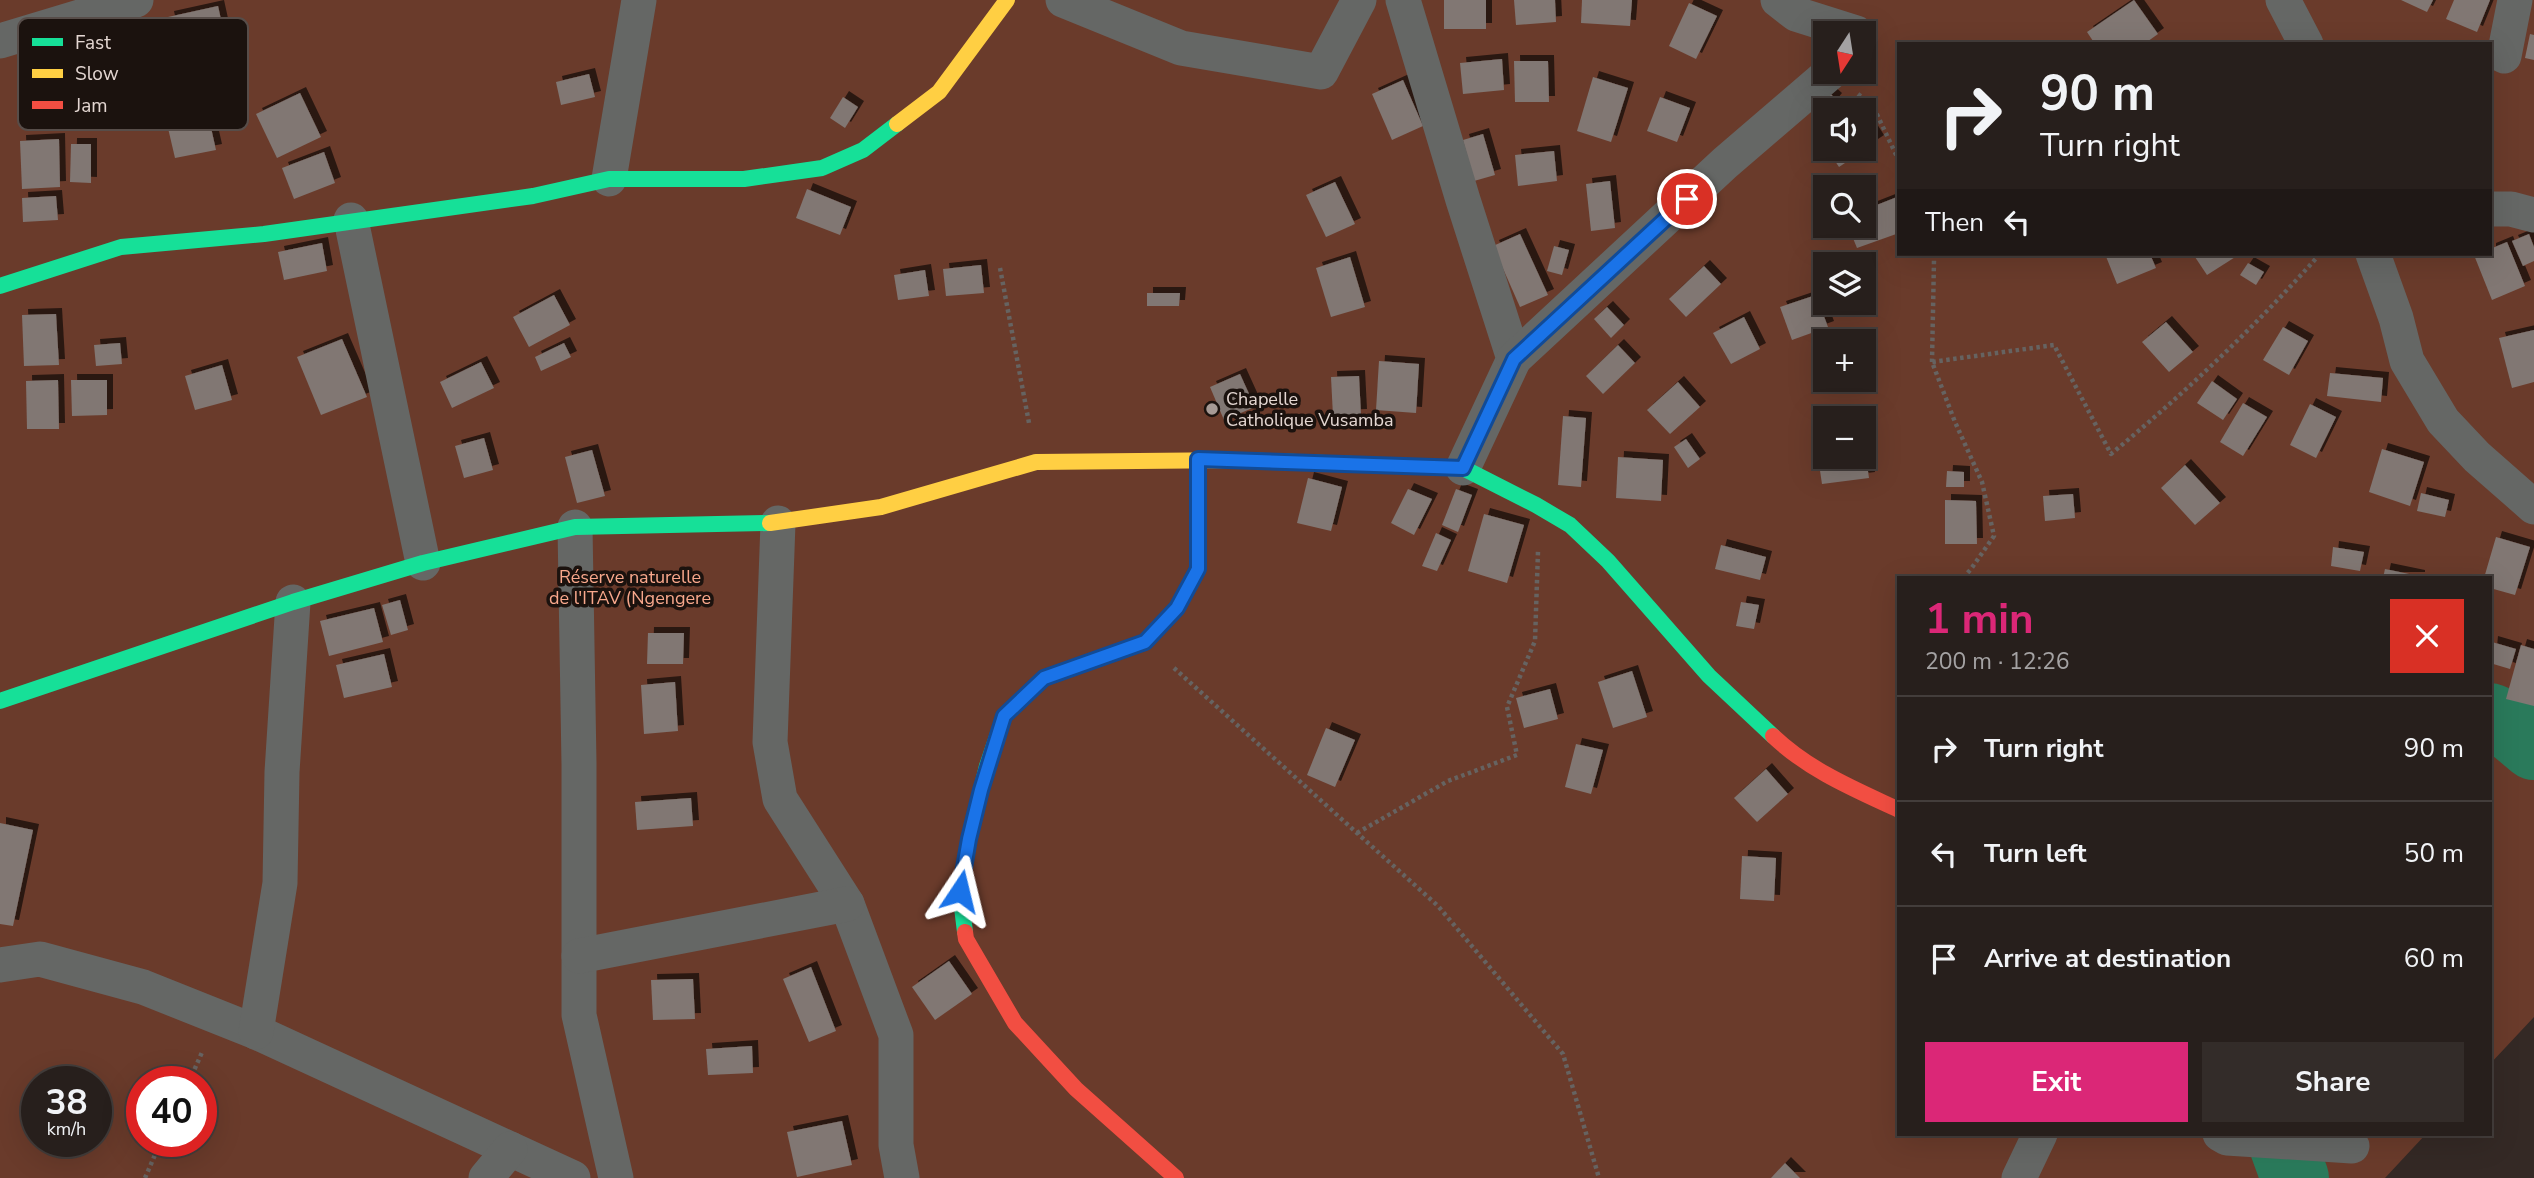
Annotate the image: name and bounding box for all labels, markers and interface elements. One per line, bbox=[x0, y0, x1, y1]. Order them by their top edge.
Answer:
legend bbox=[18, 18, 248, 130]
north arrow bbox=[1813, 21, 1876, 84]
map controls bbox=[1813, 21, 1876, 469]
text: Fast bbox=[75, 30, 111, 56]
text: 90 m bbox=[2040, 60, 2155, 127]
text: Slow bbox=[75, 61, 119, 87]
icon: right bbox=[1925, 70, 2016, 161]
text: Jam bbox=[74, 93, 108, 119]
button: sound bbox=[1813, 98, 1876, 161]
text: Turn right bbox=[2040, 124, 2180, 167]
pin bbox=[1657, 169, 1717, 229]
button: search bbox=[1813, 175, 1876, 238]
icon: arrive bbox=[1668, 180, 1706, 218]
icon: left bbox=[1998, 203, 2036, 241]
text: Then bbox=[1925, 205, 1984, 240]
button: layers bbox=[1813, 252, 1876, 315]
button: + bbox=[1813, 329, 1876, 392]
place label: Chapelle Catholique Vusamba bbox=[1226, 387, 1393, 432]
marker: Chapelle Catholique Vusamba bbox=[1204, 401, 1220, 417]
button: − bbox=[1813, 406, 1876, 469]
park label: Réserve naturelle de l'ITAV (Ngengere bbox=[549, 565, 711, 610]
text: 1 min bbox=[1925, 591, 2034, 648]
button: close bbox=[2390, 599, 2464, 673]
text: 200 m · 12:26 bbox=[1925, 646, 2070, 677]
icon: right bbox=[1925, 730, 1963, 768]
text: Turn right bbox=[1984, 731, 2103, 766]
text: 90 m bbox=[2404, 731, 2464, 766]
icon: left bbox=[1925, 835, 1963, 873]
text: Turn left bbox=[1984, 836, 2087, 871]
text: 50 m bbox=[2404, 836, 2464, 871]
position arrow bbox=[923, 854, 997, 928]
icon: arrive bbox=[1925, 940, 1963, 978]
text: Arrive at destination bbox=[1984, 941, 2231, 976]
text: 60 m bbox=[2404, 941, 2464, 976]
button: Exit bbox=[1925, 1042, 2188, 1122]
button: Share bbox=[2202, 1042, 2464, 1122]
speed limit sign: 40 bbox=[126, 1066, 217, 1157]
text: 38 bbox=[45, 1079, 88, 1126]
text: km/h bbox=[47, 1117, 86, 1141]

